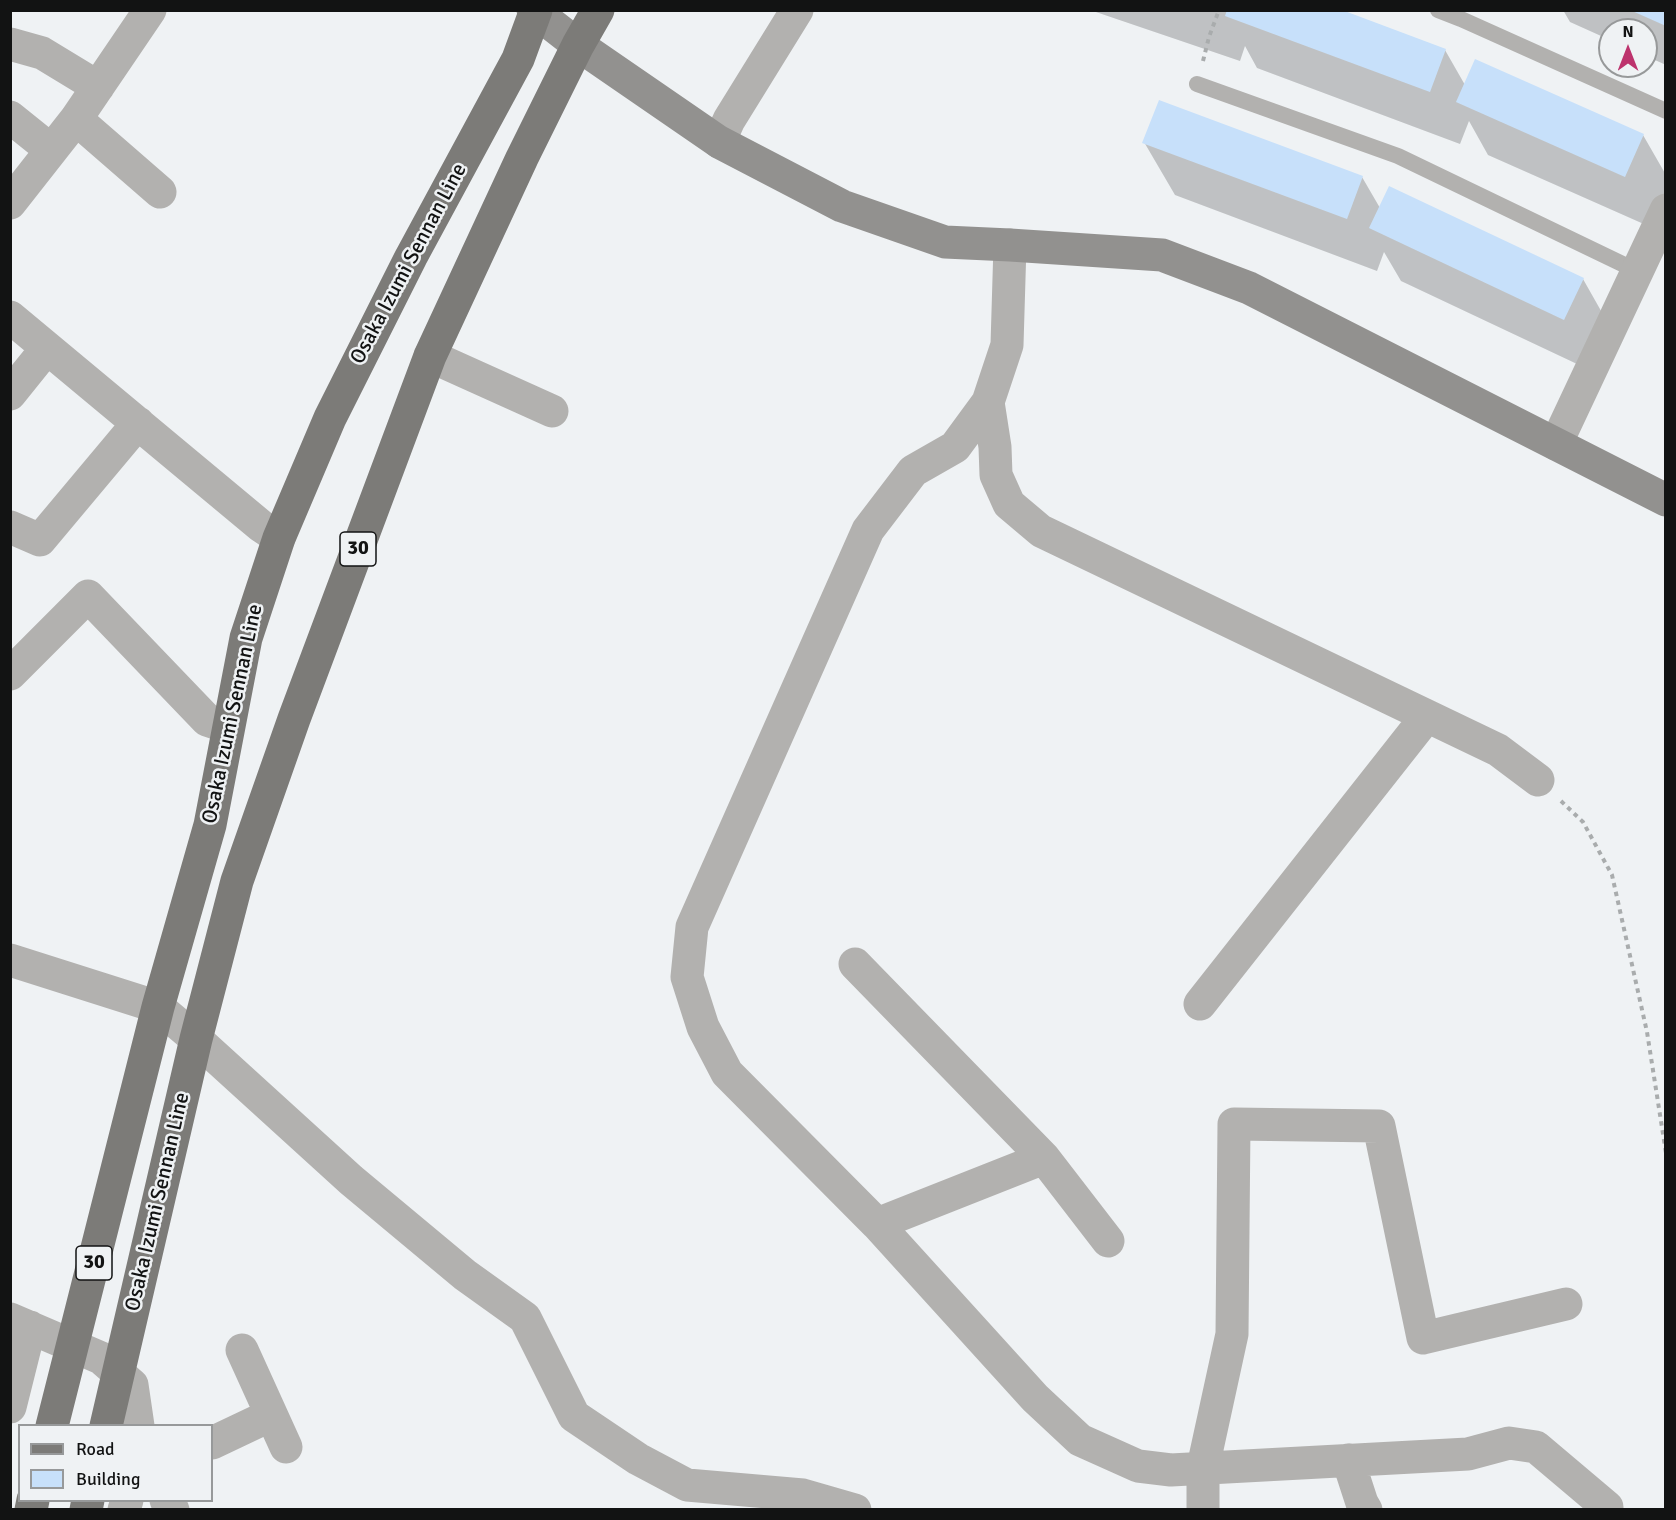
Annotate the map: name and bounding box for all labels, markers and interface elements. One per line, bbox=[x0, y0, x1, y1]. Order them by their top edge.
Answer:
north arrow bbox=[1598, 18, 1658, 78]
text: N bbox=[1622, 22, 1634, 42]
street label: Osaka Izumi Sennan Line bbox=[345, 159, 473, 369]
road number: 30 bbox=[340, 532, 376, 566]
street label: Osaka Izumi Sennan Line bbox=[197, 602, 269, 826]
street label: Osaka Izumi Sennan Line bbox=[121, 1090, 195, 1314]
road number: 30 bbox=[76, 1246, 112, 1280]
legend bbox=[18, 1424, 213, 1502]
text: Road bbox=[76, 1438, 115, 1460]
text: Building bbox=[76, 1468, 140, 1490]

